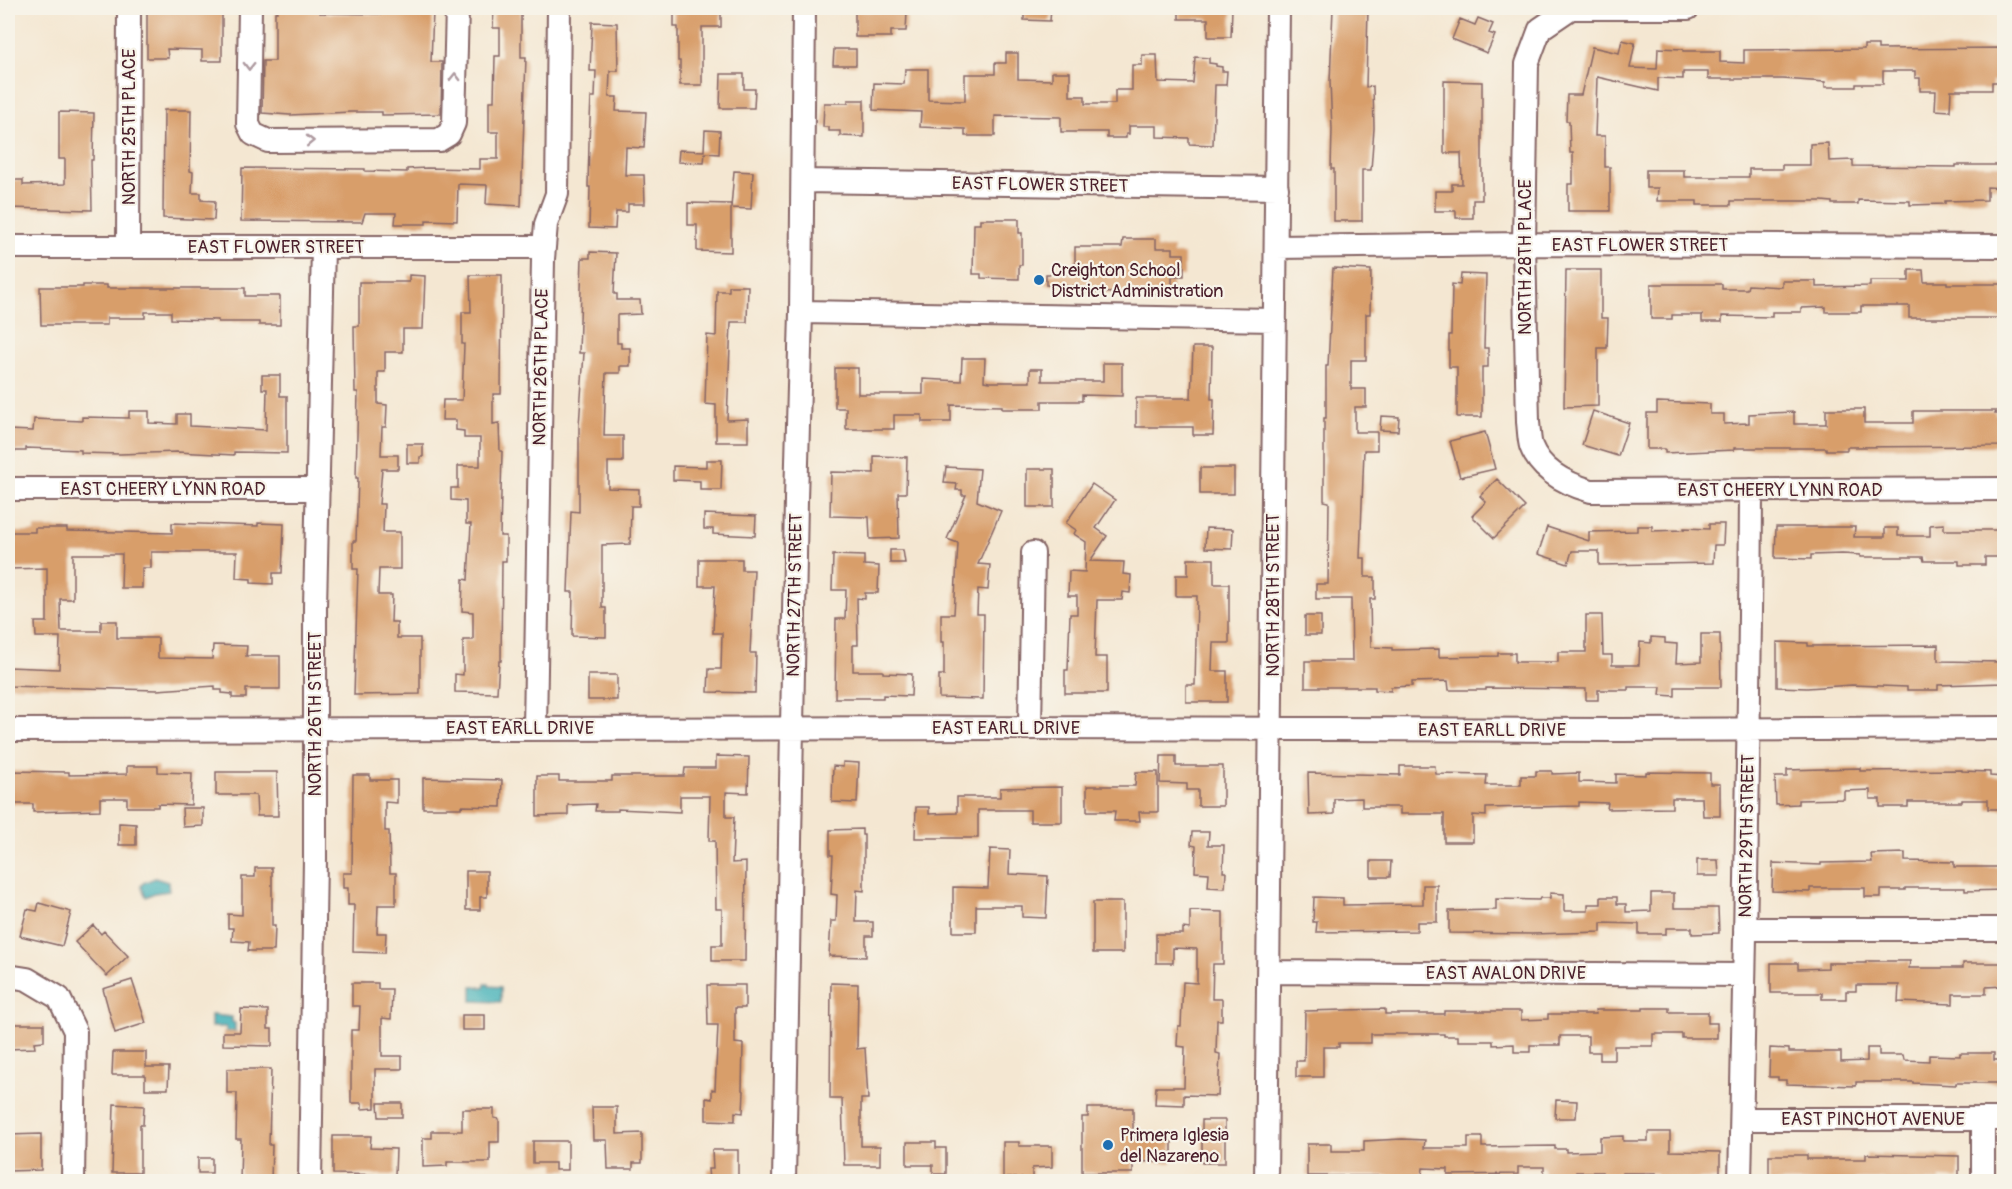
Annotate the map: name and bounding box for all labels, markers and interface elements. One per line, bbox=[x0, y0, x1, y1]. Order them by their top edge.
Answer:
street label: NORTH 25TH PLACE bbox=[118, 49, 141, 205]
one-way arrow bbox=[243, 61, 256, 70]
one-way arrow bbox=[449, 72, 462, 81]
one-way arrow bbox=[306, 135, 315, 147]
street label: EAST FLOWER STREET bbox=[952, 172, 1128, 198]
street label: NORTH 28TH PLACE bbox=[1514, 179, 1537, 335]
street label: EAST FLOWER STREET bbox=[1552, 234, 1728, 257]
street label: EAST FLOWER STREET bbox=[188, 236, 364, 259]
place label: Creighton School District Administration bbox=[1051, 259, 1223, 303]
marker: Creighton School District Administration bbox=[1032, 273, 1046, 287]
street label: NORTH 26TH PLACE bbox=[528, 288, 554, 446]
street label: EAST CHEERY LYNN ROAD bbox=[60, 478, 266, 501]
street label: EAST CHEERY LYNN ROAD bbox=[1677, 479, 1883, 502]
street label: NORTH 27TH STREET bbox=[782, 513, 808, 677]
street label: NORTH 28TH STREET bbox=[1262, 513, 1285, 677]
street label: NORTH 26TH STREET bbox=[304, 632, 327, 796]
street label: EAST EARLL DRIVE bbox=[446, 717, 594, 740]
street label: EAST EARLL DRIVE bbox=[932, 717, 1080, 740]
street label: EAST EARLL DRIVE bbox=[1418, 719, 1566, 742]
street label: NORTH 29TH STREET bbox=[1734, 754, 1760, 918]
street label: EAST AVALON DRIVE bbox=[1426, 962, 1586, 985]
street label: EAST PINCHOT AVENUE bbox=[1781, 1108, 1965, 1131]
place label: Primera Iglesia del Nazareno bbox=[1120, 1124, 1229, 1168]
marker: Primera Iglesia del Nazareno bbox=[1101, 1138, 1115, 1152]

